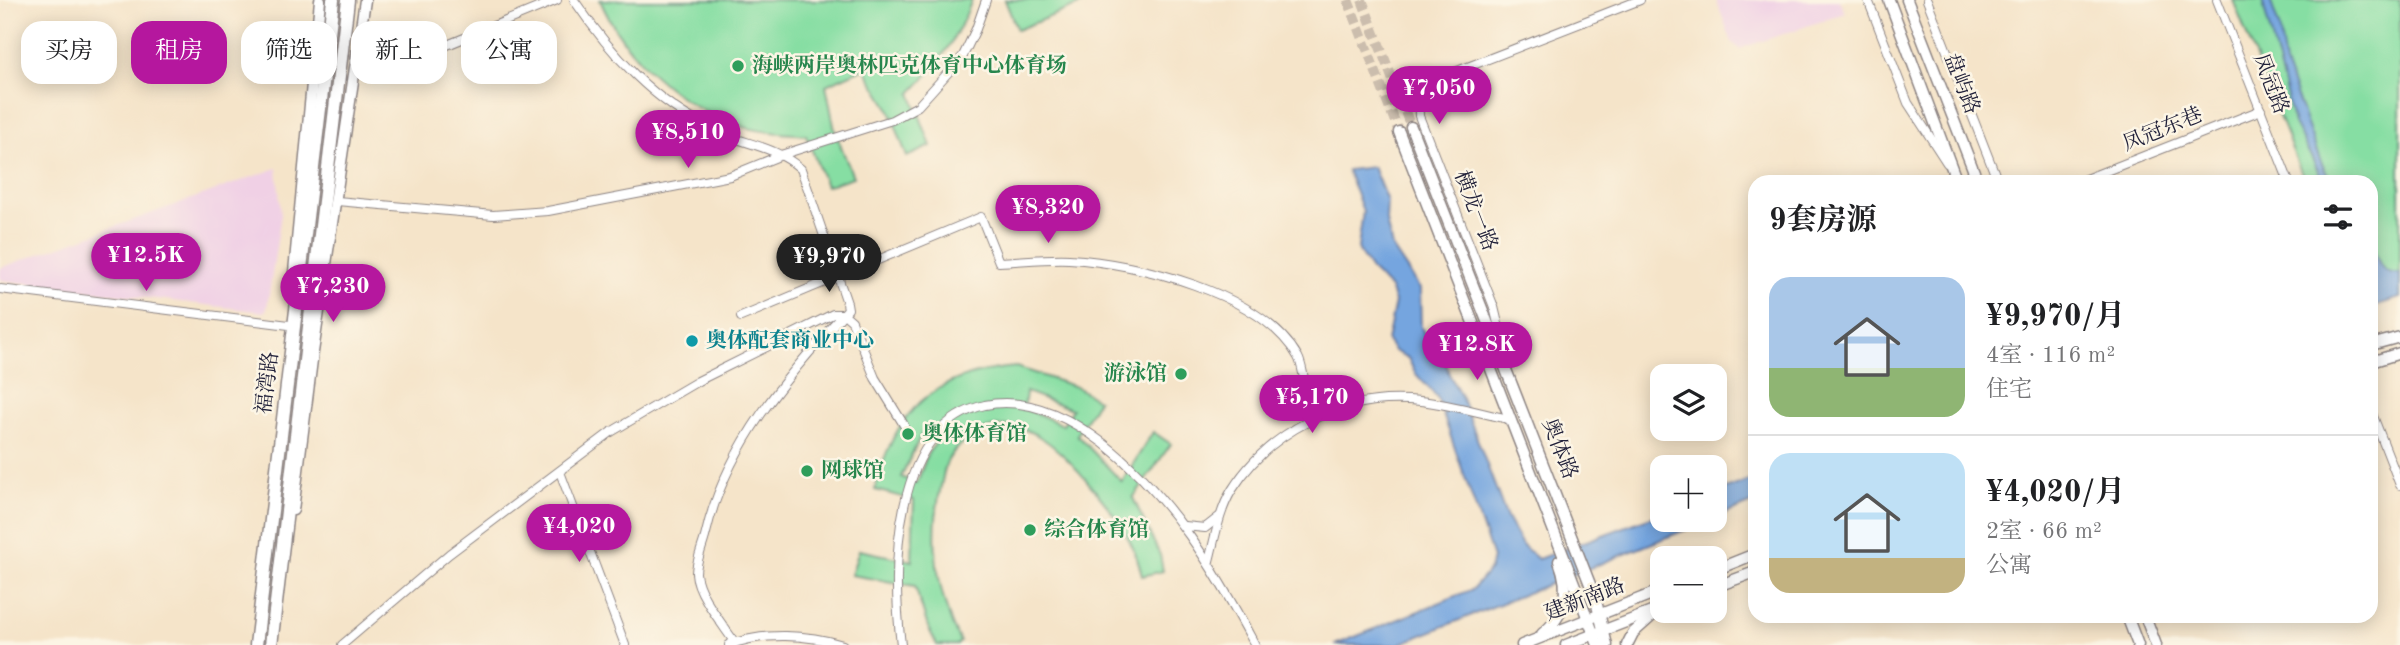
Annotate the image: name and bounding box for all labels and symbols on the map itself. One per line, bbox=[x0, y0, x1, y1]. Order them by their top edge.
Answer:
street label: 盘屿路 bbox=[1940, 50, 1984, 117]
street label: 凤冠路 bbox=[2249, 50, 2293, 117]
place label: 海峡两岸奥林匹克体育中心体育场 bbox=[752, 53, 1067, 77]
marker: 海峡两岸奥林匹克体育中心体育场 bbox=[730, 58, 746, 74]
pin: ¥7,050 bbox=[1382, 66, 1496, 126]
street label: 凤冠东巷 bbox=[2119, 103, 2206, 155]
pin: ¥8,510 bbox=[631, 110, 745, 170]
street label: 横龙一路 bbox=[1450, 167, 1502, 254]
pin: ¥8,320 bbox=[991, 186, 1105, 245]
pin: ¥12.5K bbox=[89, 233, 203, 293]
pin: ¥9,970 bbox=[772, 234, 886, 294]
pin: ¥7,230 bbox=[276, 264, 390, 324]
pin: ¥12.8K bbox=[1420, 322, 1534, 382]
place label: 奥体配套商业中心 bbox=[706, 328, 874, 352]
marker: 奥体配套商业中心 bbox=[684, 333, 700, 349]
street label: 福湾路 bbox=[252, 350, 282, 416]
place label: 游泳馆 bbox=[1104, 361, 1167, 385]
marker: 游泳馆 bbox=[1173, 366, 1189, 382]
pin: ¥5,170 bbox=[1255, 376, 1369, 435]
street label: 奥体路 bbox=[1538, 415, 1582, 482]
place label: 奥体体育馆 bbox=[922, 421, 1027, 445]
marker: 奥体体育馆 bbox=[900, 426, 916, 442]
place label: 网球馆 bbox=[821, 458, 884, 482]
marker: 网球馆 bbox=[799, 463, 815, 479]
pin: ¥4,020 bbox=[522, 504, 636, 564]
place label: 综合体育馆 bbox=[1044, 517, 1149, 541]
marker: 综合体育馆 bbox=[1022, 522, 1038, 538]
street label: 建新南路 bbox=[1541, 573, 1628, 625]

